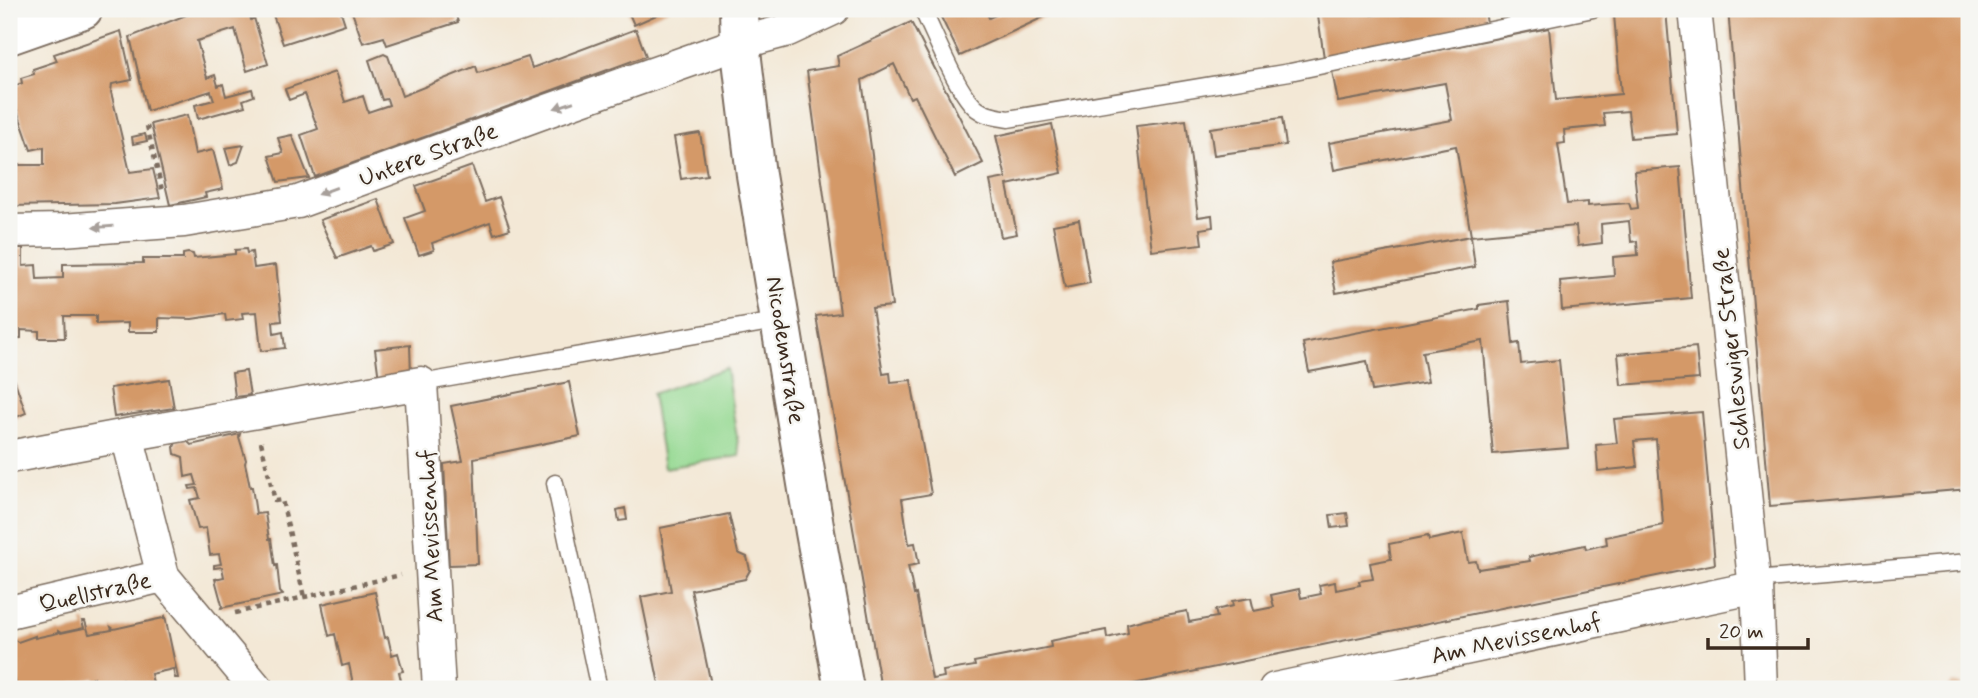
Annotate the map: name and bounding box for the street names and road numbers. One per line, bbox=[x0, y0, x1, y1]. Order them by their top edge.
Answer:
street label: Untere Straße bbox=[355, 116, 502, 195]
street label: Schleswiger Straße bbox=[1706, 246, 1759, 451]
street label: Nicodemstraße bbox=[758, 274, 812, 426]
street label: Am Mevissenhof bbox=[411, 449, 452, 623]
street label: Quellstraße bbox=[36, 565, 155, 621]
street label: Am Mevissenhof bbox=[1428, 606, 1604, 673]

